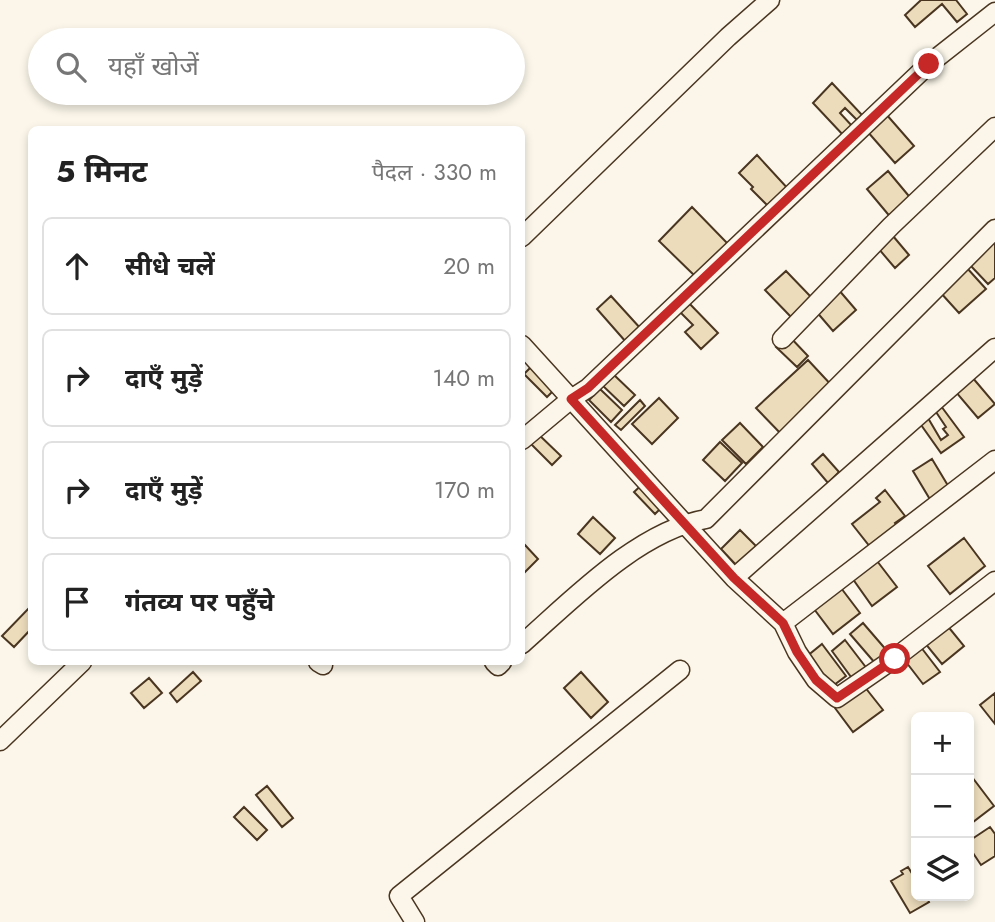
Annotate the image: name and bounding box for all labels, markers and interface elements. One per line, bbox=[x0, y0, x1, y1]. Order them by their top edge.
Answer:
search box bbox=[28, 28, 525, 105]
text: यहाँ खोजें bbox=[108, 47, 199, 85]
icon: search bbox=[52, 48, 90, 86]
route end bbox=[913, 48, 944, 79]
text: 5 मिनट bbox=[56, 150, 147, 193]
text: पैदल · 330 m bbox=[372, 155, 497, 189]
icon: ahead bbox=[58, 247, 96, 285]
text: सीधे चलें bbox=[125, 247, 215, 285]
text: 20 m bbox=[443, 249, 495, 283]
icon: right bbox=[58, 359, 96, 397]
text: दाएँ मुड़ें bbox=[125, 359, 203, 397]
text: 140 m bbox=[433, 361, 495, 395]
icon: right bbox=[58, 471, 96, 509]
text: दाएँ मुड़ें bbox=[125, 471, 203, 509]
text: 170 m bbox=[434, 473, 495, 507]
icon: arrive bbox=[58, 583, 96, 621]
text: गंतव्य पर पहुँचे bbox=[125, 583, 274, 621]
route start bbox=[879, 643, 910, 674]
map controls bbox=[911, 712, 974, 901]
button: + bbox=[911, 712, 974, 775]
button: − bbox=[911, 775, 974, 838]
button: layers bbox=[911, 838, 974, 901]

